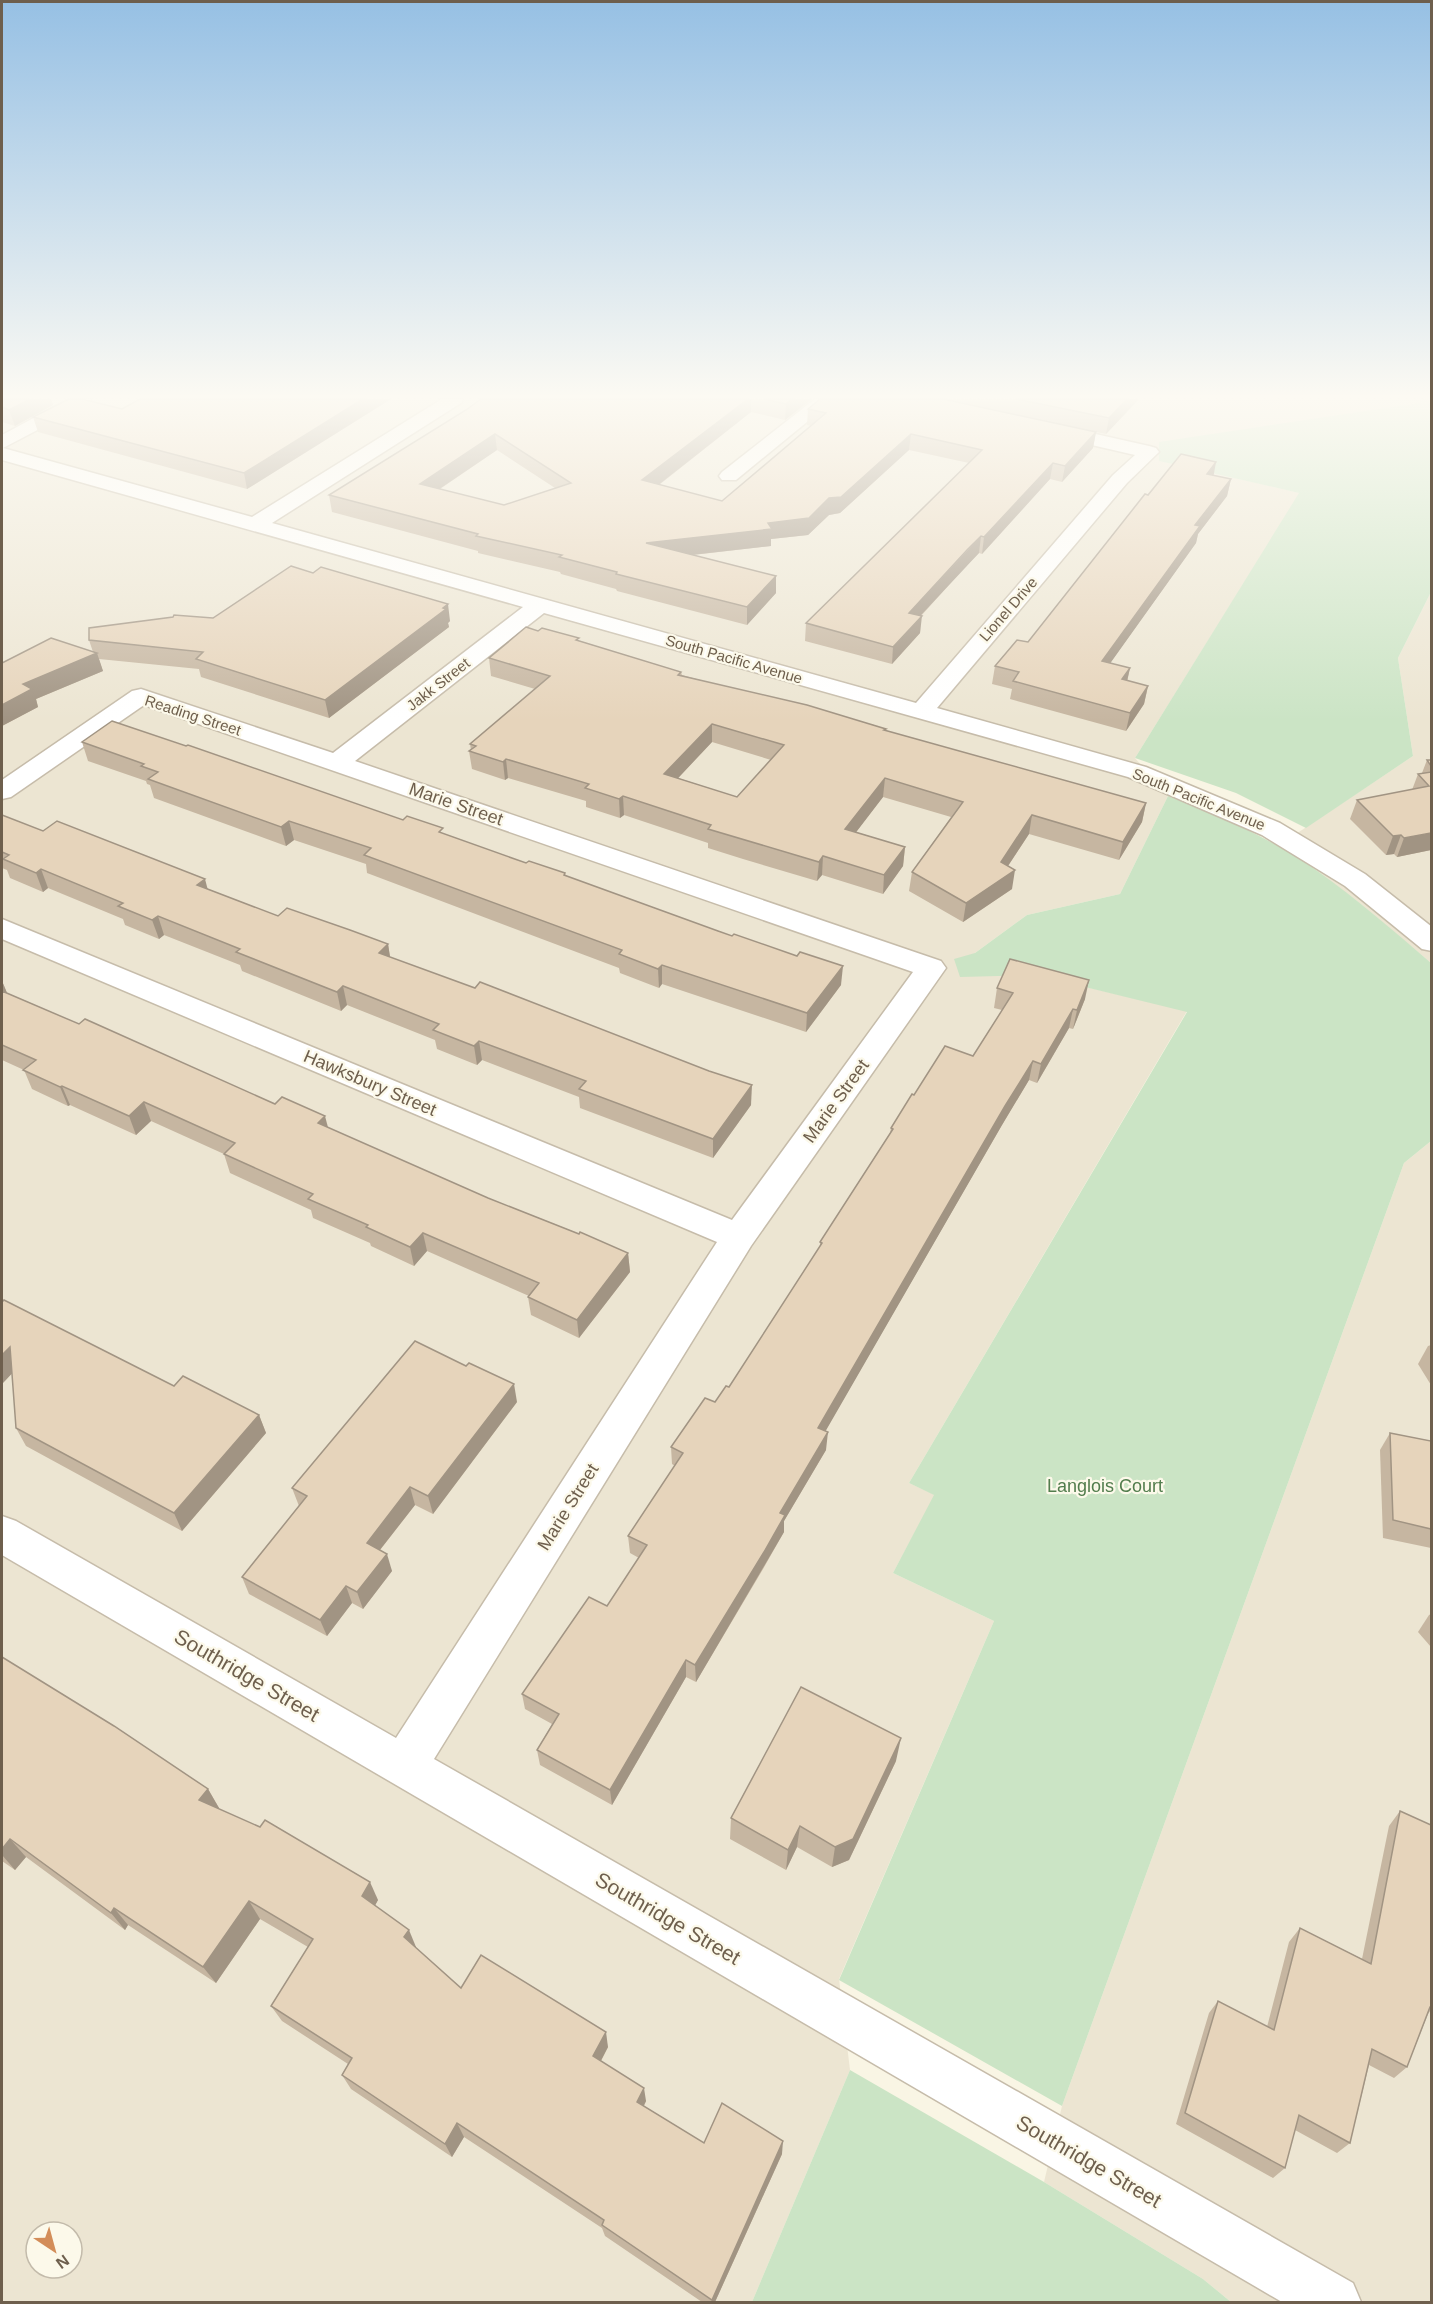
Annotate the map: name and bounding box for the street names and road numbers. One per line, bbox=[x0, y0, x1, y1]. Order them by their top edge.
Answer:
street label: Lionel Drive bbox=[976, 574, 1040, 644]
street label: South Pacific Avenue bbox=[664, 631, 804, 687]
street label: Jakk Street bbox=[403, 654, 473, 714]
street label: Reading Street bbox=[143, 691, 244, 739]
street label: South Pacific Avenue bbox=[1130, 765, 1268, 833]
street label: Marie Street bbox=[406, 779, 506, 829]
street label: Hawksbury Street bbox=[301, 1046, 439, 1120]
street label: Marie Street bbox=[799, 1055, 873, 1147]
street label: Marie Street bbox=[534, 1460, 602, 1554]
street label: Southridge Street bbox=[170, 1624, 324, 1726]
street label: Southridge Street bbox=[591, 1867, 745, 1969]
street label: Southridge Street bbox=[1012, 2110, 1166, 2212]

